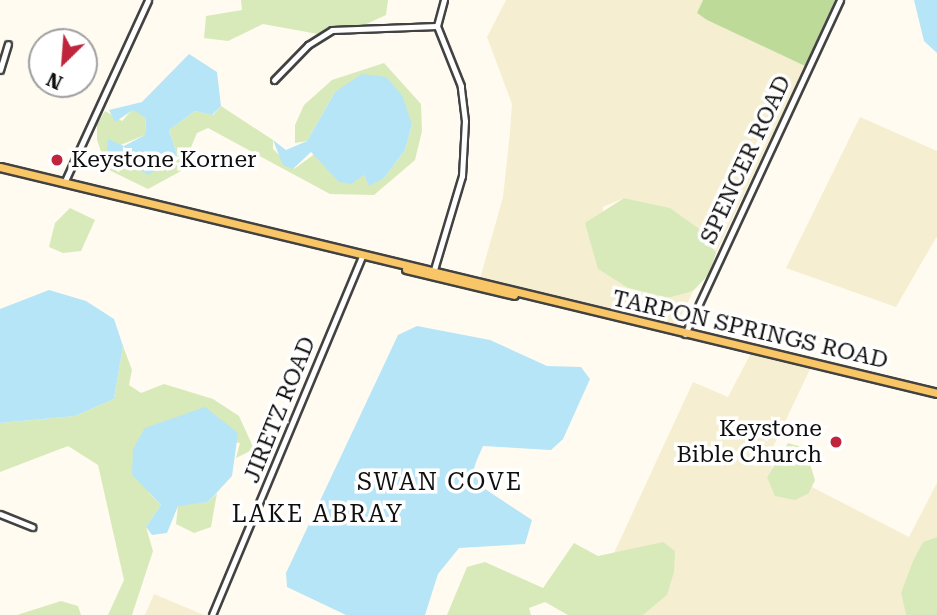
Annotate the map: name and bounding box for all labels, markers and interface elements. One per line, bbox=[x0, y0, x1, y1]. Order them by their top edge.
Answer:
north arrow bbox=[28, 28, 98, 98]
text: N bbox=[43, 67, 66, 94]
street label: SPENCER ROAD bbox=[695, 71, 797, 249]
place label: Keystone Korner bbox=[71, 146, 256, 174]
marker: Keystone Korner bbox=[49, 152, 65, 168]
street label: TARPON SPRINGS ROAD bbox=[610, 285, 890, 375]
street label: JIRETZ ROAD bbox=[238, 333, 322, 487]
place label: Keystone Bible Church bbox=[676, 415, 822, 469]
marker: Keystone Bible Church bbox=[828, 434, 844, 450]
district label: SWAN COVE bbox=[358, 469, 522, 497]
district label: LAKE ABRAY bbox=[233, 501, 403, 529]

